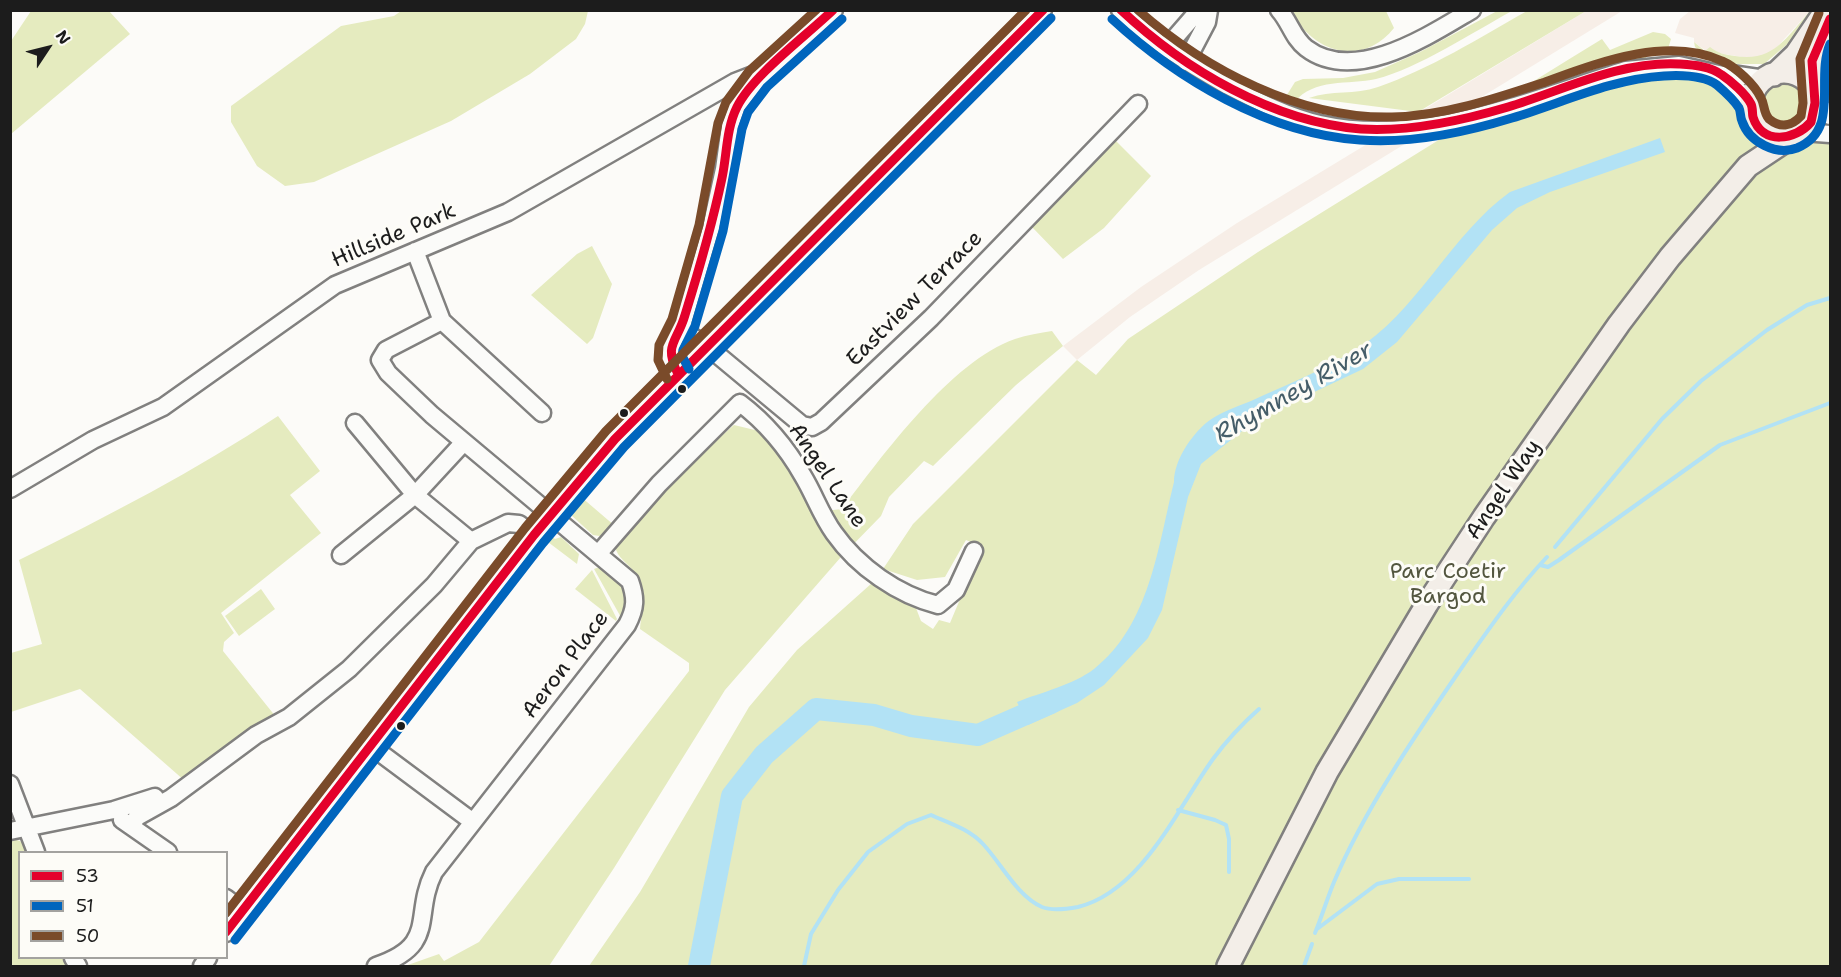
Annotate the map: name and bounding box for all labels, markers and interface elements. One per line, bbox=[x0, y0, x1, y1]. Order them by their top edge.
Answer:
north arrow bbox=[18, 18, 78, 78]
text: N bbox=[51, 26, 75, 49]
street label: Hillside Park bbox=[328, 198, 460, 274]
street label: Eastview Terrace bbox=[841, 225, 989, 373]
water label: Rhymney River bbox=[1210, 336, 1378, 450]
unlabelled marker bbox=[676, 383, 688, 395]
unlabelled marker bbox=[618, 407, 630, 419]
street label: Angel Lane bbox=[782, 419, 872, 533]
street label: Angel Way bbox=[1461, 435, 1547, 545]
park label: Parc Coetir Bargod bbox=[1390, 559, 1506, 610]
street label: Aeron Place bbox=[517, 606, 615, 724]
unlabelled marker bbox=[395, 720, 407, 732]
legend bbox=[18, 851, 228, 959]
text: 53 bbox=[76, 864, 99, 888]
text: 51 bbox=[76, 894, 94, 918]
text: 50 bbox=[76, 924, 99, 948]

